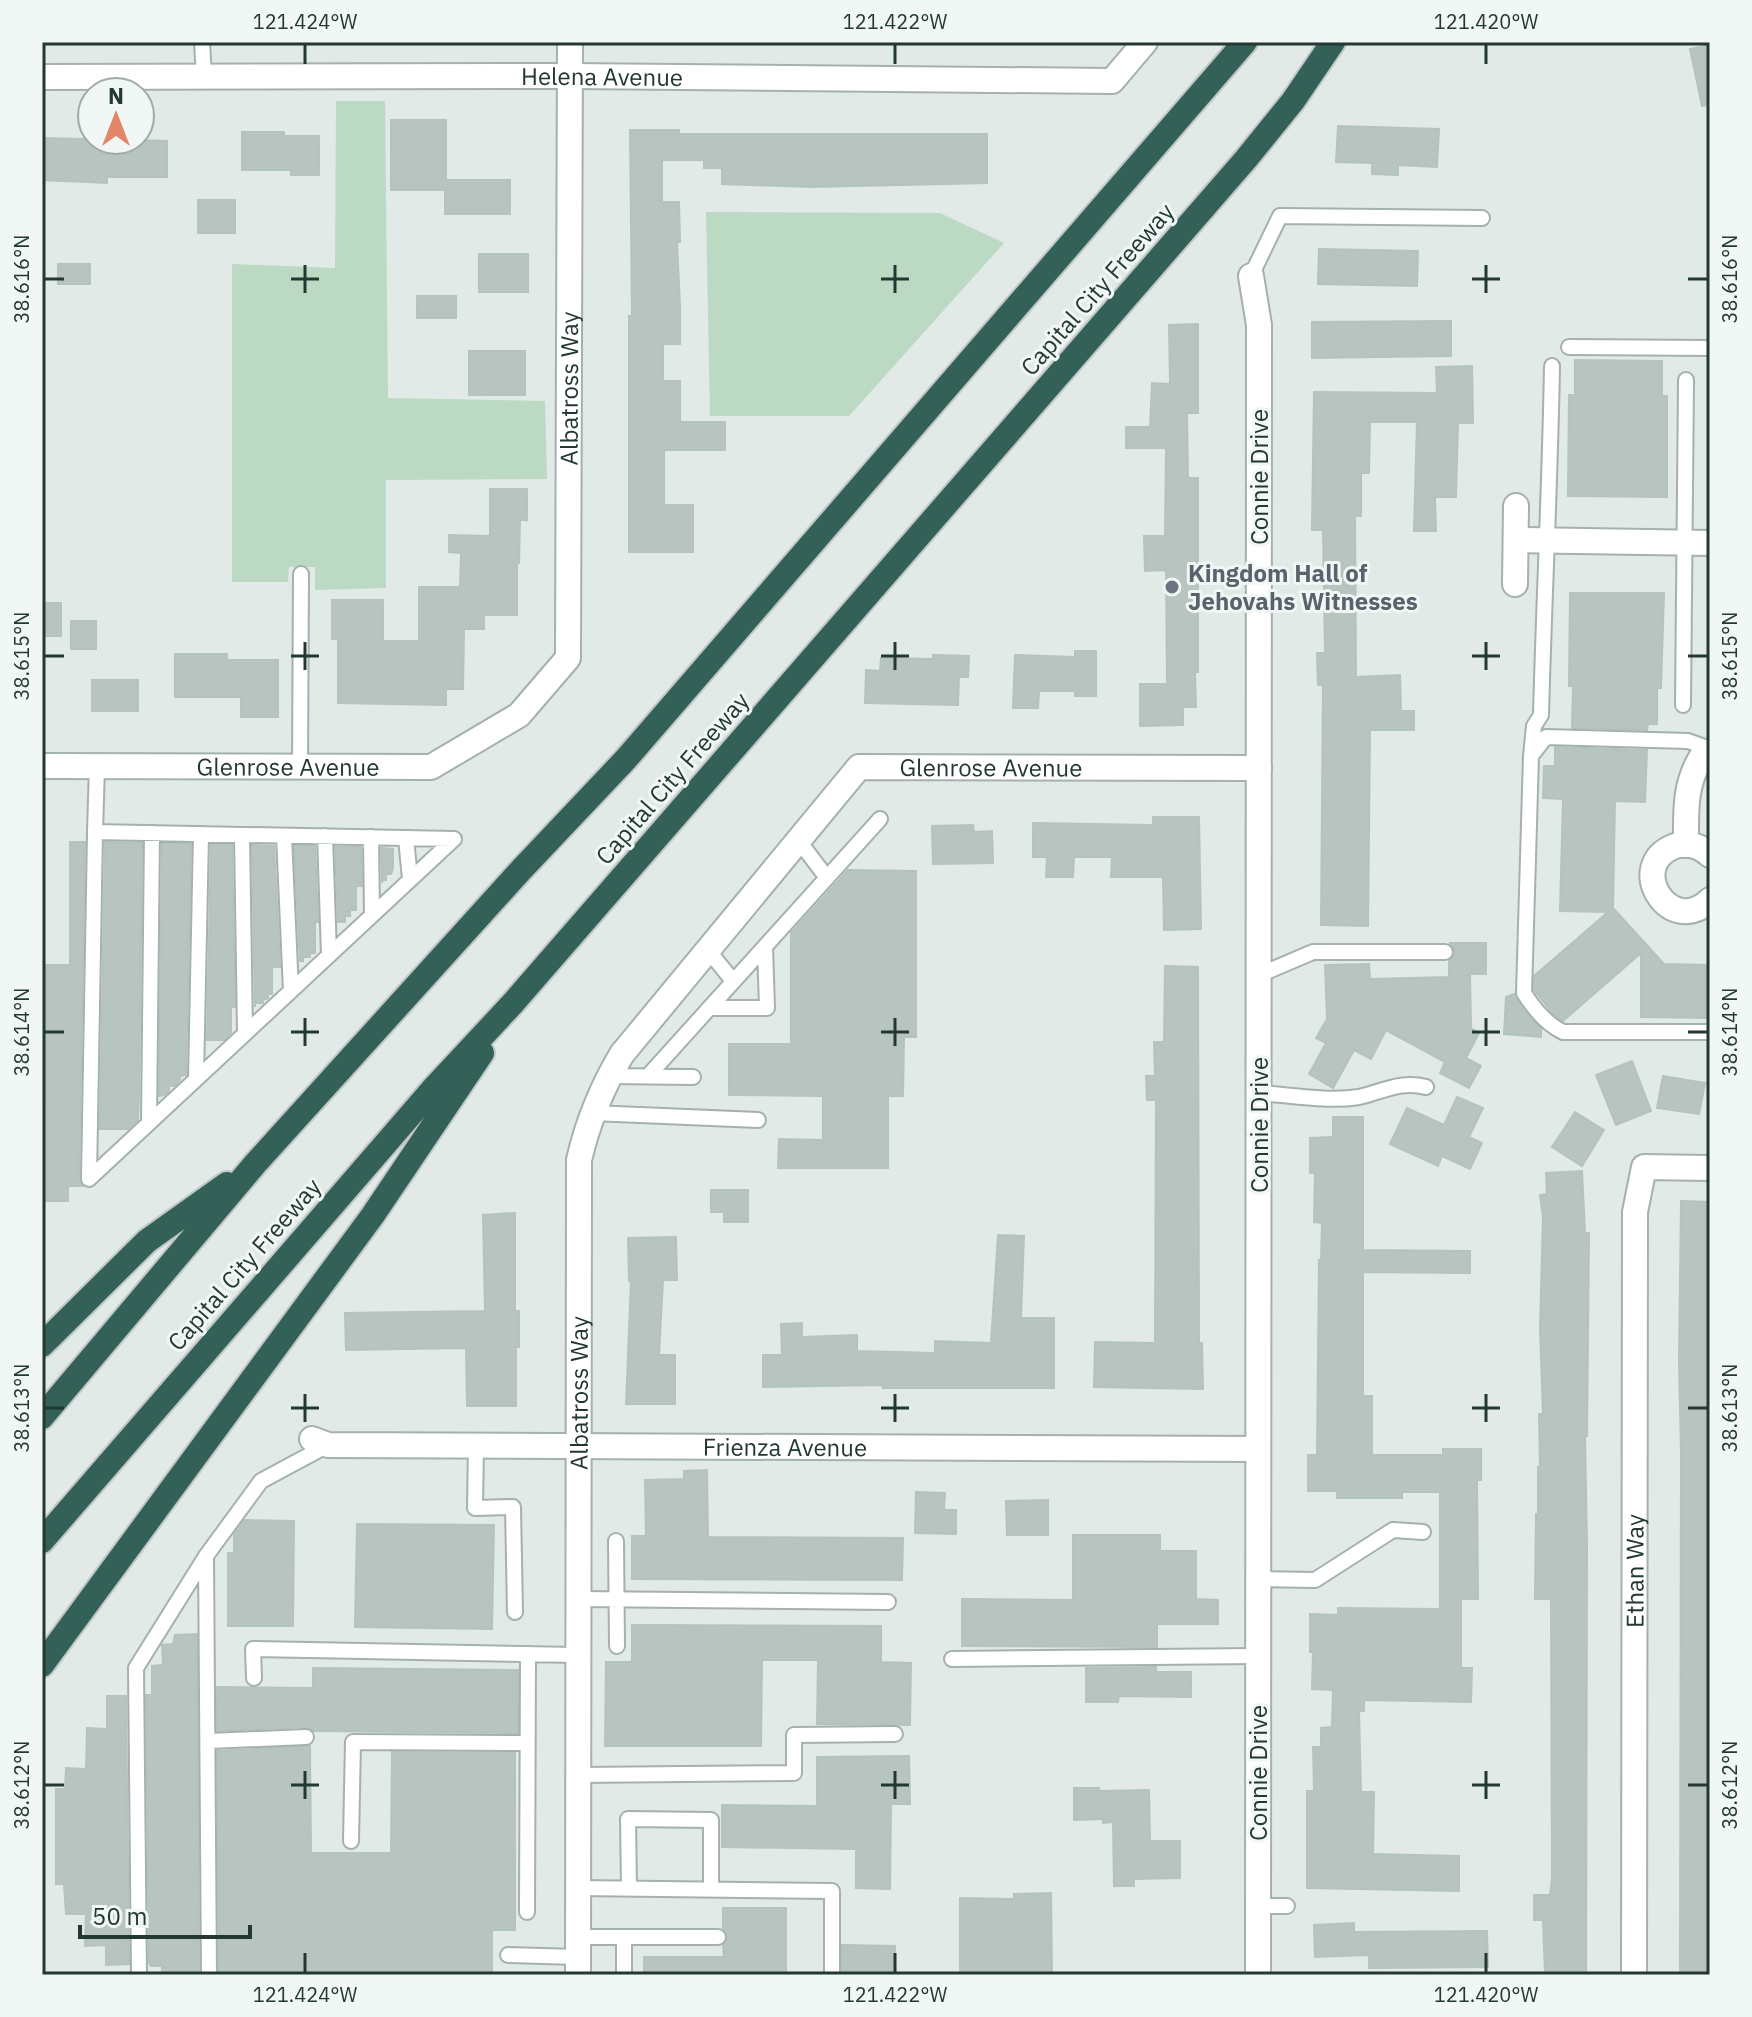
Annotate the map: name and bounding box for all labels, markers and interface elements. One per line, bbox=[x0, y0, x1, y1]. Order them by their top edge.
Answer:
text: 121.424°W bbox=[253, 8, 357, 35]
text: 121.422°W bbox=[843, 8, 947, 35]
text: 121.420°W bbox=[1434, 8, 1538, 35]
street label: Helena Avenue bbox=[521, 60, 683, 93]
north arrow bbox=[76, 76, 156, 156]
text: N bbox=[108, 81, 124, 110]
street label: Capital City Freeway bbox=[1013, 196, 1181, 382]
text: 38.616°N bbox=[8, 235, 35, 323]
text: 38.616°N bbox=[1716, 235, 1743, 323]
street label: Albatross Way bbox=[553, 311, 585, 465]
street label: Connie Drive bbox=[1243, 409, 1275, 545]
place label: Kingdom Hall of Jehovahs Witnesses bbox=[1188, 557, 1418, 617]
marker: Kingdom Hall of Jehovahs Witnesses bbox=[1163, 578, 1181, 596]
text: 38.615°N bbox=[8, 612, 35, 700]
text: 38.615°N bbox=[1716, 612, 1743, 700]
street label: Capital City Freeway bbox=[588, 685, 756, 871]
street label: Glenrose Avenue bbox=[196, 750, 380, 783]
street label: Glenrose Avenue bbox=[899, 751, 1082, 784]
text: 38.614°N bbox=[8, 988, 35, 1076]
text: 38.614°N bbox=[1716, 988, 1743, 1076]
street label: Connie Drive bbox=[1243, 1057, 1275, 1193]
street label: Capital City Freeway bbox=[160, 1171, 328, 1357]
street label: Albatross Way bbox=[563, 1316, 595, 1470]
text: 38.613°N bbox=[8, 1364, 35, 1452]
text: 38.613°N bbox=[1716, 1364, 1743, 1452]
street label: Frienza Avenue bbox=[703, 1431, 867, 1463]
street label: Ethan Way bbox=[1618, 1514, 1651, 1628]
street label: Connie Drive bbox=[1242, 1705, 1274, 1841]
text: 38.612°N bbox=[8, 1741, 35, 1829]
text: 38.612°N bbox=[1716, 1741, 1743, 1829]
scale bar bbox=[80, 1889, 250, 1939]
text: 50 m bbox=[92, 1900, 147, 1932]
text: 121.424°W bbox=[253, 1981, 357, 2008]
text: 121.422°W bbox=[843, 1981, 947, 2008]
text: 121.420°W bbox=[1434, 1981, 1538, 2008]

